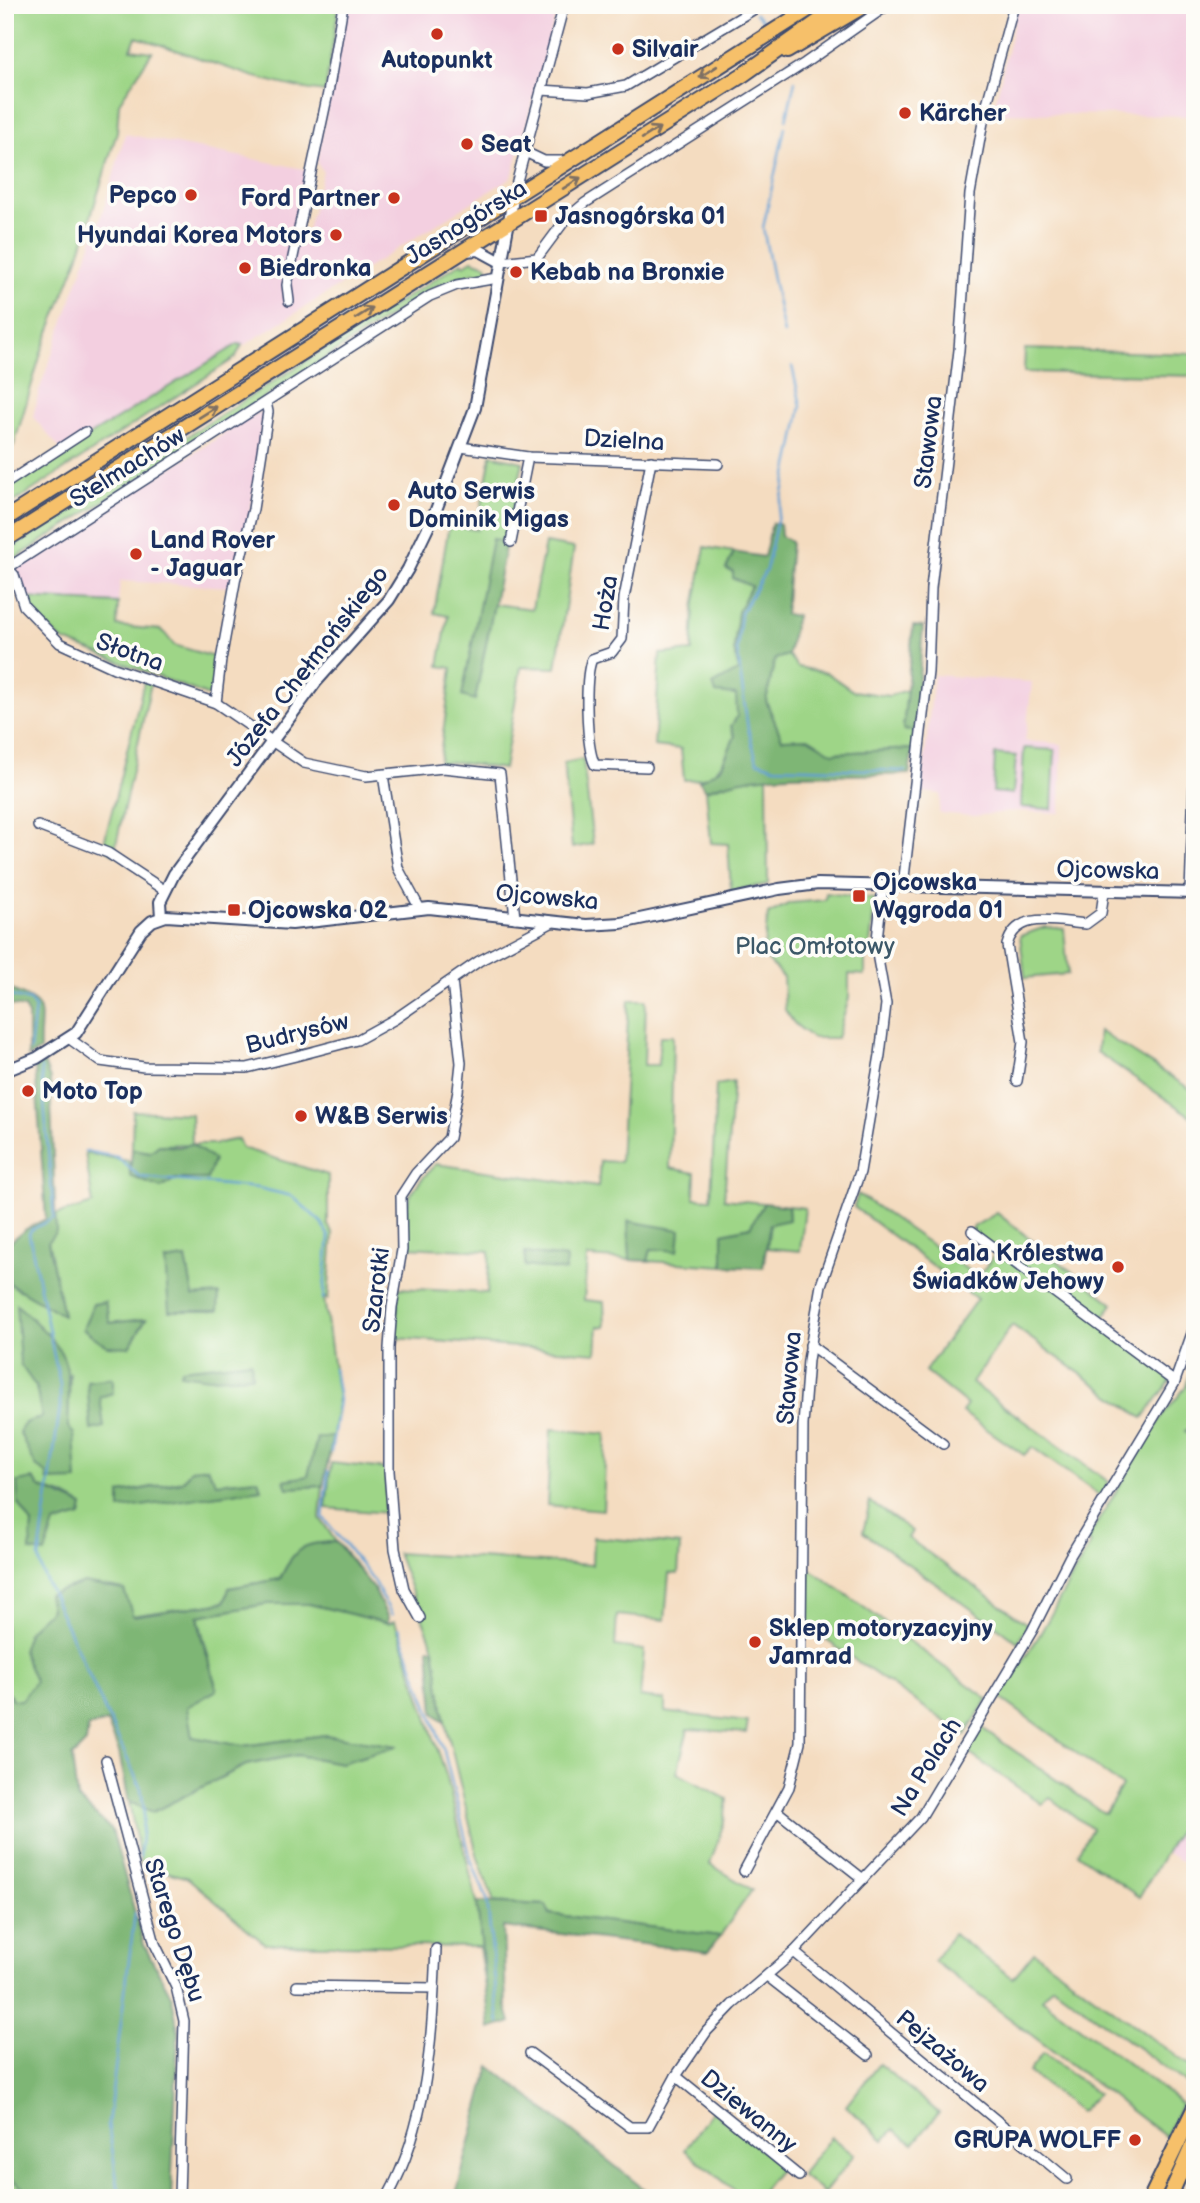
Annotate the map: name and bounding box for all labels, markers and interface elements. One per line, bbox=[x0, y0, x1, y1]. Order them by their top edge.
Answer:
marker: Autopunkt bbox=[429, 26, 445, 42]
place label: Silvair bbox=[632, 35, 699, 64]
marker: Silvair bbox=[610, 41, 626, 57]
place label: Autopunkt bbox=[381, 46, 492, 75]
one-way arrow bbox=[699, 65, 719, 79]
place label: Kärcher bbox=[919, 99, 1007, 128]
marker: Kärcher bbox=[897, 105, 913, 121]
one-way arrow bbox=[641, 126, 660, 140]
place label: Seat bbox=[481, 130, 531, 159]
marker: Seat bbox=[459, 136, 475, 152]
street label: Jasnogórska bbox=[400, 174, 532, 271]
one-way arrow bbox=[561, 176, 581, 190]
place label: Pepco bbox=[109, 181, 177, 210]
place label: Ford Partner bbox=[241, 184, 380, 213]
marker: Pepco bbox=[183, 187, 199, 203]
marker: Ford Partner bbox=[386, 190, 402, 206]
place label: Jasnogórska 01 bbox=[555, 202, 726, 231]
marker: Jasnogórska 01 bbox=[533, 208, 549, 224]
place label: Hyundai Korea Motors bbox=[77, 221, 322, 250]
marker: Hyundai Korea Motors bbox=[328, 227, 344, 243]
place label: Biedronka bbox=[259, 254, 372, 283]
place label: Kebab na Bronxie bbox=[530, 258, 725, 287]
marker: Biedronka bbox=[237, 260, 253, 276]
marker: Kebab na Bronxie bbox=[508, 264, 524, 280]
one-way arrow bbox=[353, 306, 373, 320]
street label: Stawowa bbox=[908, 394, 949, 490]
one-way arrow bbox=[197, 404, 217, 418]
street label: Stelmachów bbox=[65, 421, 190, 514]
street label: Dzielna bbox=[583, 424, 665, 457]
place label: Auto Serwis Dominik Migas bbox=[407, 477, 569, 534]
marker: Auto Serwis Dominik Migas bbox=[386, 497, 402, 513]
place label: Land Rover - Jaguar bbox=[150, 526, 276, 583]
marker: Land Rover - Jaguar bbox=[128, 546, 144, 562]
street label: Józefa Chełmońskiego bbox=[220, 560, 395, 773]
street label: Hoża bbox=[587, 573, 624, 633]
street label: Słotna bbox=[92, 627, 168, 678]
street label: Ojcowska bbox=[1056, 855, 1160, 886]
place label: Ojcowska Wągroda 01 bbox=[873, 868, 1003, 925]
street label: Ojcowska bbox=[494, 879, 600, 916]
marker: Ojcowska Wągroda 01 bbox=[851, 888, 867, 904]
place label: Ojcowska 02 bbox=[248, 896, 389, 925]
marker: Ojcowska 02 bbox=[226, 902, 242, 918]
park label: Plac Omłotowy bbox=[735, 932, 895, 961]
street label: Budrysów bbox=[242, 1007, 352, 1060]
place label: Moto Top bbox=[42, 1077, 143, 1106]
marker: Moto Top bbox=[20, 1083, 36, 1099]
place label: W&B Serwis bbox=[315, 1102, 448, 1131]
marker: W&B Serwis bbox=[293, 1108, 309, 1124]
place label: Sala Królestwa Świadków Jehowy bbox=[912, 1239, 1104, 1296]
street label: Szarotki bbox=[357, 1246, 396, 1334]
marker: Sala Królestwa Świadków Jehowy bbox=[1110, 1259, 1126, 1275]
street label: Stawowa bbox=[771, 1330, 808, 1426]
place label: Sklep motoryzacyjny Jamrad bbox=[769, 1614, 993, 1671]
marker: Sklep motoryzacyjny Jamrad bbox=[747, 1634, 763, 1650]
street label: Na Polach bbox=[885, 1713, 968, 1822]
street label: Starego Dębu bbox=[138, 1855, 211, 2006]
street label: Pejzażowa bbox=[890, 2004, 995, 2099]
street label: Dziewanny bbox=[695, 2064, 803, 2159]
place label: GRUPA WOLFF bbox=[954, 2126, 1121, 2155]
marker: GRUPA WOLFF bbox=[1127, 2132, 1143, 2148]

